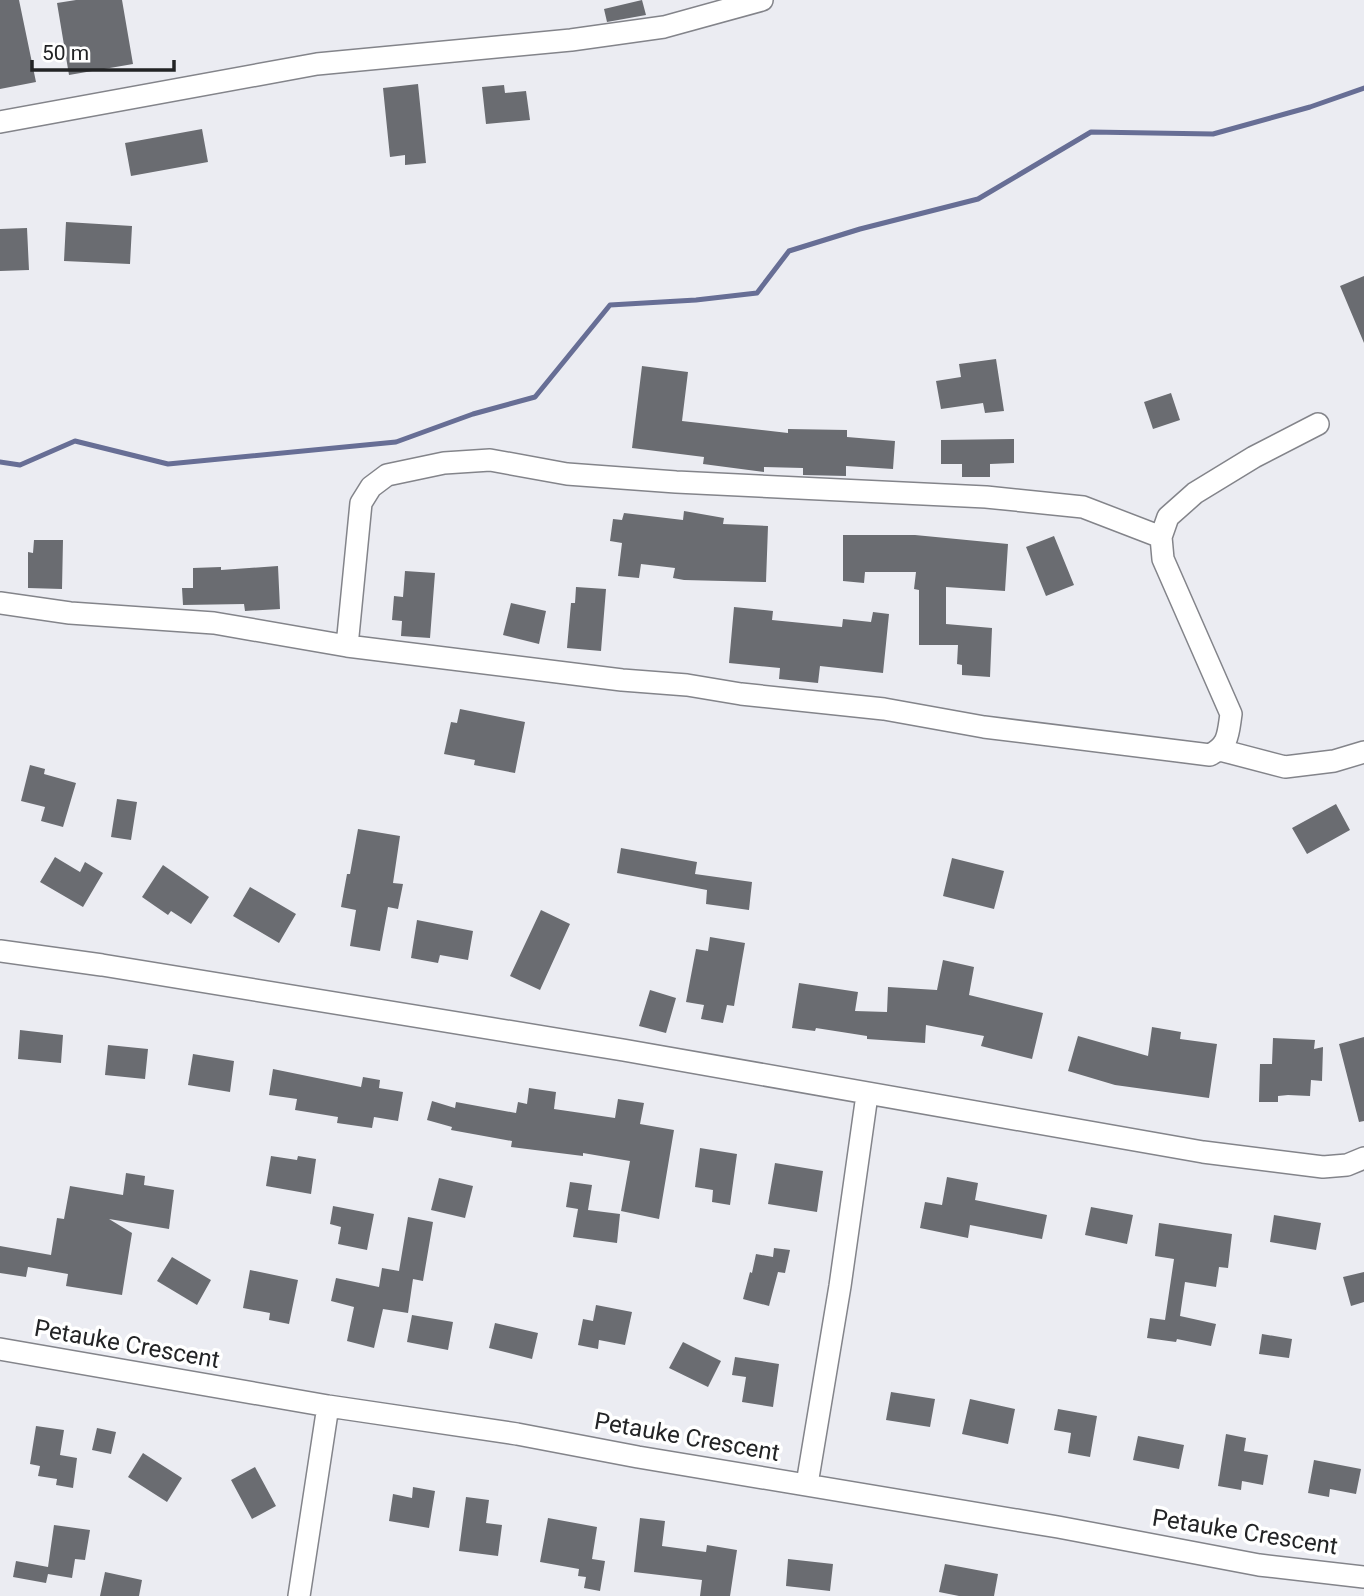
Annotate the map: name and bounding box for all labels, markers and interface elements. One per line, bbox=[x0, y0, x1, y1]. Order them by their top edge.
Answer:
scale bar bbox=[32, 28, 173, 72]
text: 50 m bbox=[42, 41, 89, 65]
street label: Petauke Crescent bbox=[32, 1314, 222, 1374]
street label: Petauke Crescent bbox=[592, 1407, 782, 1467]
street label: Petauke Crescent bbox=[1150, 1504, 1340, 1561]

